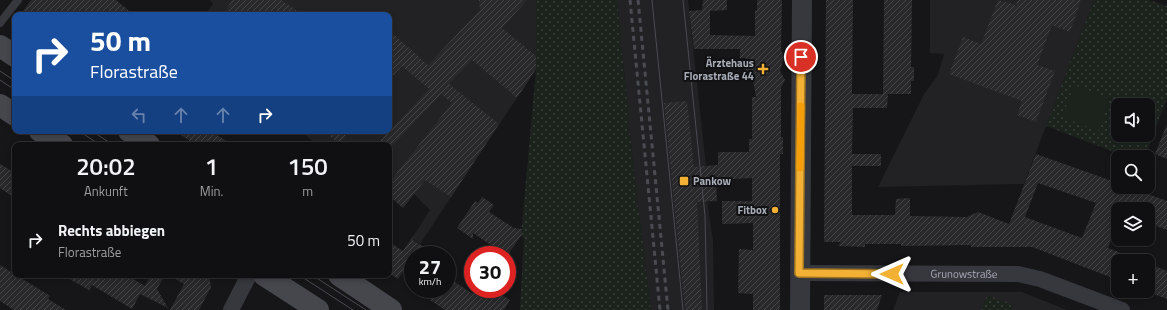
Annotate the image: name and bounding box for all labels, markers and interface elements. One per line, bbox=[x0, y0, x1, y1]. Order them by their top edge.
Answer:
text: 50 m bbox=[90, 19, 151, 62]
icon: right bbox=[24, 28, 76, 80]
pin bbox=[784, 40, 818, 74]
icon: arrive bbox=[790, 46, 812, 68]
place label: Ärztehaus Florastraße 44 bbox=[684, 55, 754, 84]
text: Florastraße bbox=[90, 58, 178, 85]
marker: Ärztehaus Florastraße 44 bbox=[757, 63, 769, 75]
map controls bbox=[1111, 98, 1155, 298]
button: sound bbox=[1111, 98, 1155, 142]
icon: left bbox=[128, 104, 150, 126]
icon: ahead bbox=[170, 104, 192, 126]
icon: ahead bbox=[212, 104, 234, 126]
icon: right bbox=[254, 104, 276, 126]
text: 20:02 bbox=[76, 148, 136, 184]
text: 1 bbox=[205, 148, 218, 184]
text: 150 bbox=[287, 148, 328, 184]
button: search bbox=[1111, 150, 1155, 194]
place label: Pankow bbox=[693, 173, 732, 189]
marker: Pankow bbox=[678, 175, 690, 187]
text: Ankunft bbox=[84, 181, 128, 201]
text: Min. bbox=[200, 181, 223, 201]
text: m bbox=[302, 181, 313, 201]
place label: Fitbox bbox=[737, 202, 768, 218]
button: layers bbox=[1111, 202, 1155, 246]
marker: Fitbox bbox=[770, 205, 780, 215]
text: Rechts abbiegen bbox=[58, 219, 165, 242]
icon: right bbox=[24, 229, 46, 251]
text: 50 m bbox=[347, 229, 380, 252]
text: Florastraße bbox=[58, 242, 121, 262]
speed limit sign: 30 bbox=[464, 246, 516, 298]
text: 27 bbox=[419, 251, 441, 282]
position arrow bbox=[871, 253, 913, 295]
button: + bbox=[1111, 254, 1155, 298]
street label: Grunowstraße bbox=[931, 266, 998, 282]
text: km/h bbox=[419, 274, 441, 289]

